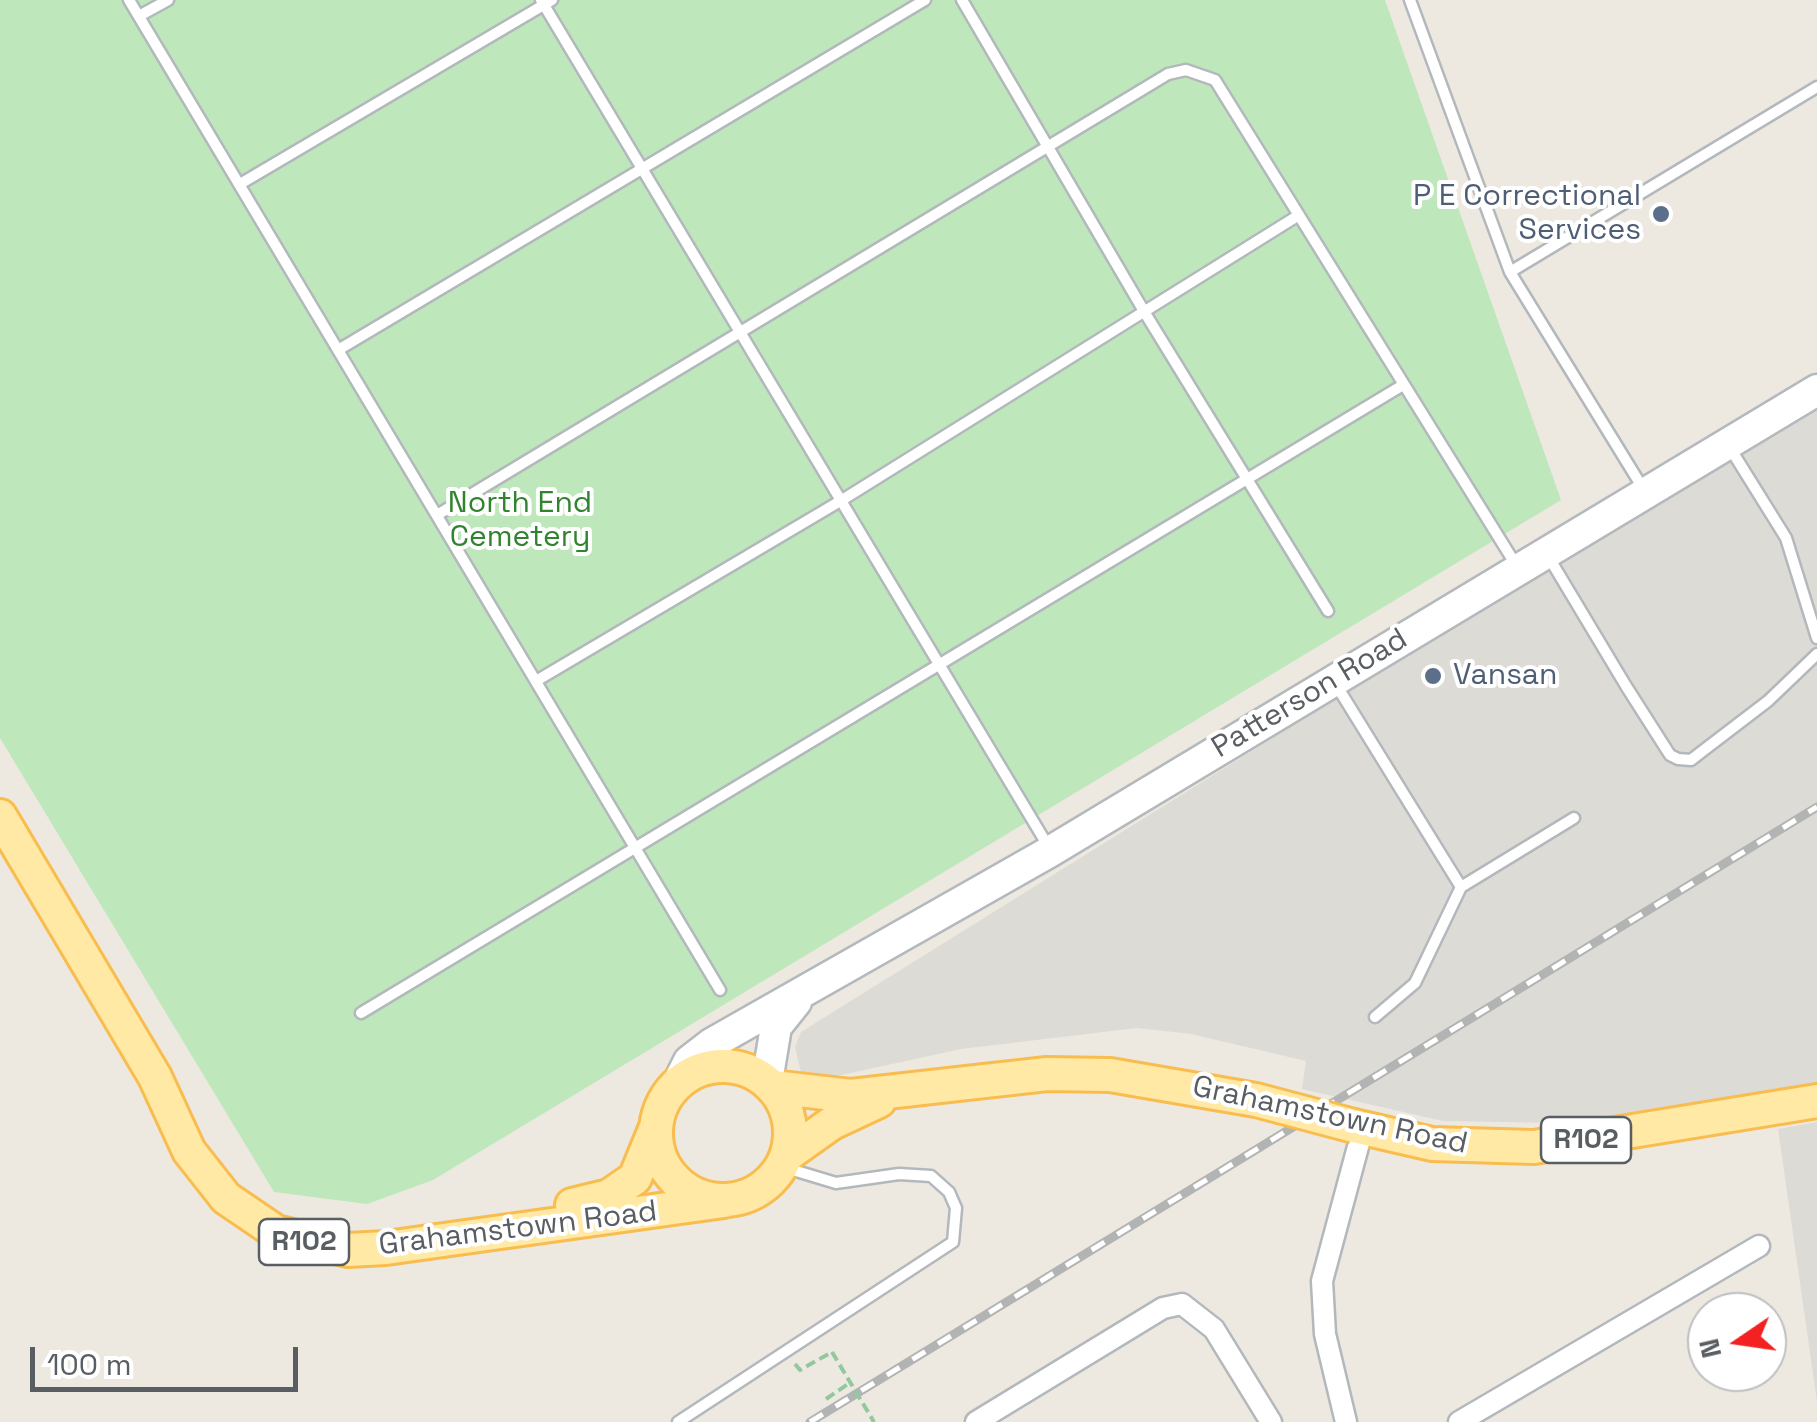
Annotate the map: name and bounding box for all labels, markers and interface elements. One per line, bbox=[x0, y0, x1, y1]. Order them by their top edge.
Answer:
place label: P E Correctional Services bbox=[1413, 179, 1641, 250]
marker: P E Correctional Services bbox=[1650, 203, 1672, 225]
park label: North End Cemetery bbox=[448, 486, 592, 556]
street label: Patterson Road bbox=[1206, 622, 1414, 766]
place label: Vansan bbox=[1453, 658, 1557, 694]
marker: Vansan bbox=[1422, 665, 1444, 687]
street label: Grahamstown Road bbox=[1189, 1069, 1471, 1163]
road number: R102 bbox=[1541, 1117, 1631, 1163]
street label: Grahamstown Road bbox=[377, 1194, 659, 1264]
road number: R102 bbox=[259, 1219, 349, 1265]
north arrow bbox=[1687, 1292, 1787, 1392]
scale bar bbox=[35, 1327, 302, 1389]
text: N bbox=[1690, 1335, 1729, 1361]
text: 100 m bbox=[47, 1345, 132, 1384]

